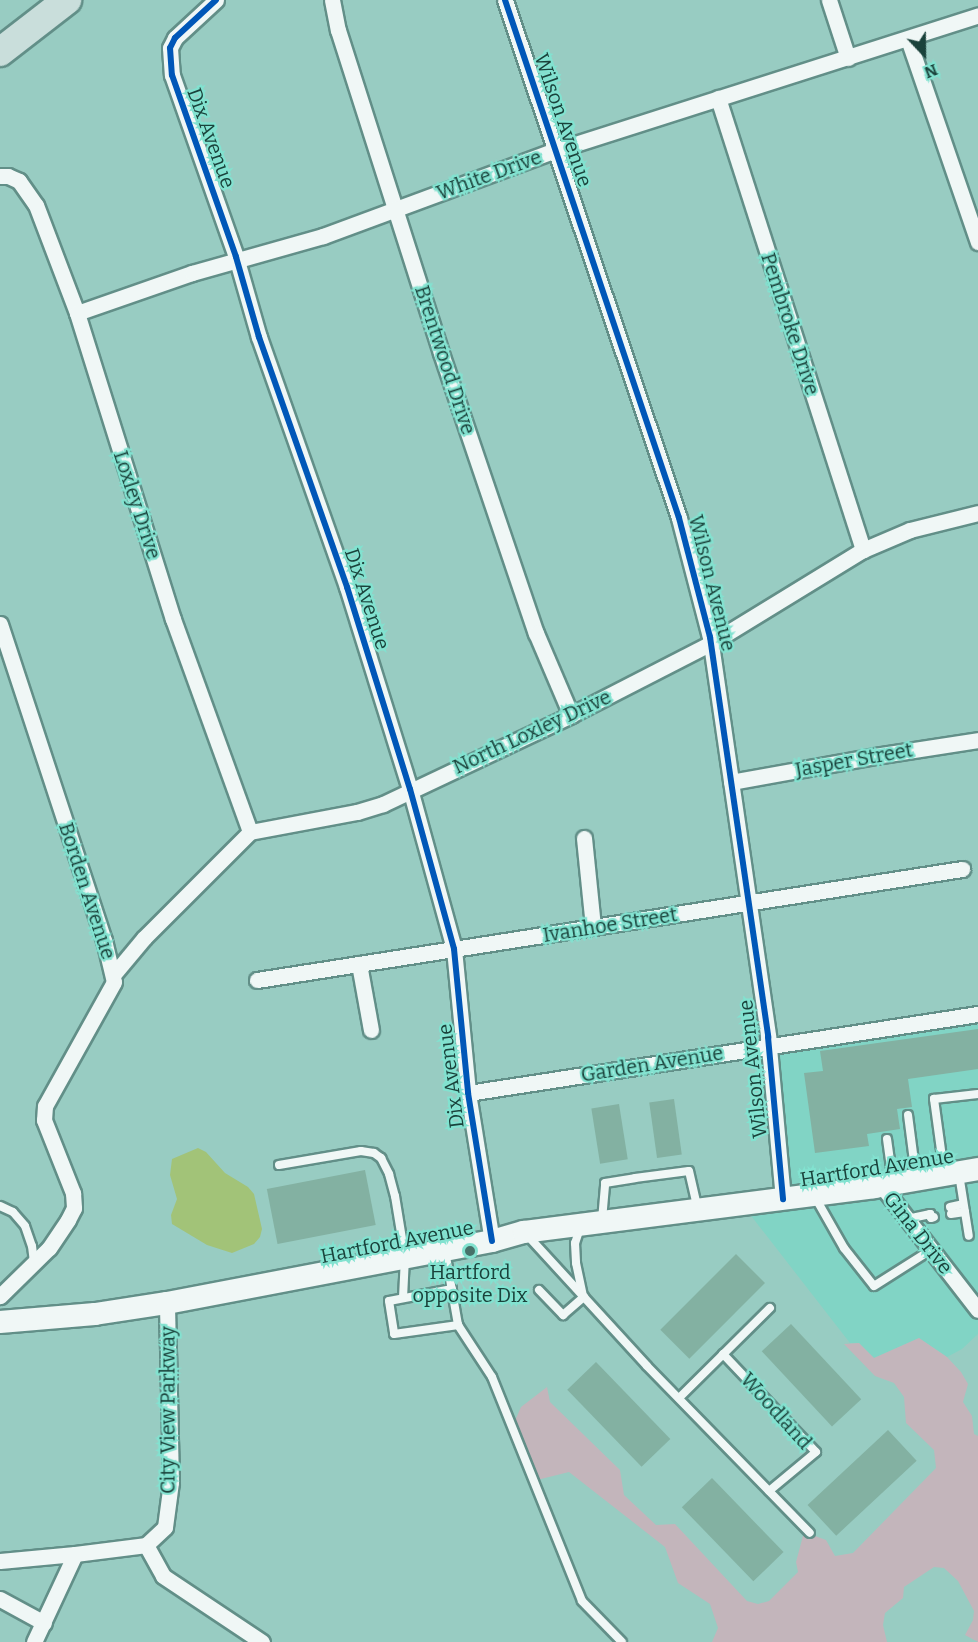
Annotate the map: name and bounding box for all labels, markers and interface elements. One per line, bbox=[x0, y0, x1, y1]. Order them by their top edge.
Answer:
north arrow bbox=[894, 24, 954, 84]
street label: Wilson Avenue bbox=[529, 50, 597, 190]
text: N bbox=[922, 60, 940, 82]
street label: Dix Avenue bbox=[182, 85, 240, 191]
street label: White Drive bbox=[433, 145, 545, 205]
street label: Pembroke Drive bbox=[756, 250, 824, 398]
street label: Brentwood Drive bbox=[410, 282, 480, 438]
street label: Loxley Drive bbox=[108, 448, 166, 562]
street label: Wilson Avenue bbox=[684, 512, 740, 654]
street label: Dix Avenue bbox=[339, 545, 395, 653]
street label: North Loxley Drive bbox=[449, 685, 615, 779]
street label: Jasper Street bbox=[793, 738, 915, 782]
street label: Borden Avenue bbox=[54, 820, 120, 962]
street label: Ivanhoe Street bbox=[541, 903, 679, 947]
street label: Wilson Avenue bbox=[734, 998, 772, 1140]
street label: Dix Avenue bbox=[433, 1022, 469, 1130]
street label: Garden Avenue bbox=[579, 1041, 725, 1087]
street label: Hartford Avenue bbox=[798, 1144, 956, 1192]
street label: Gina Drive bbox=[878, 1187, 958, 1279]
street label: Hartford Avenue bbox=[318, 1215, 476, 1269]
marker: Hartford opposite Dix bbox=[463, 1244, 477, 1258]
place label: Hartford opposite Dix bbox=[413, 1260, 527, 1307]
street label: City View Parkway bbox=[156, 1326, 180, 1494]
street label: Woodland bbox=[735, 1368, 817, 1454]

